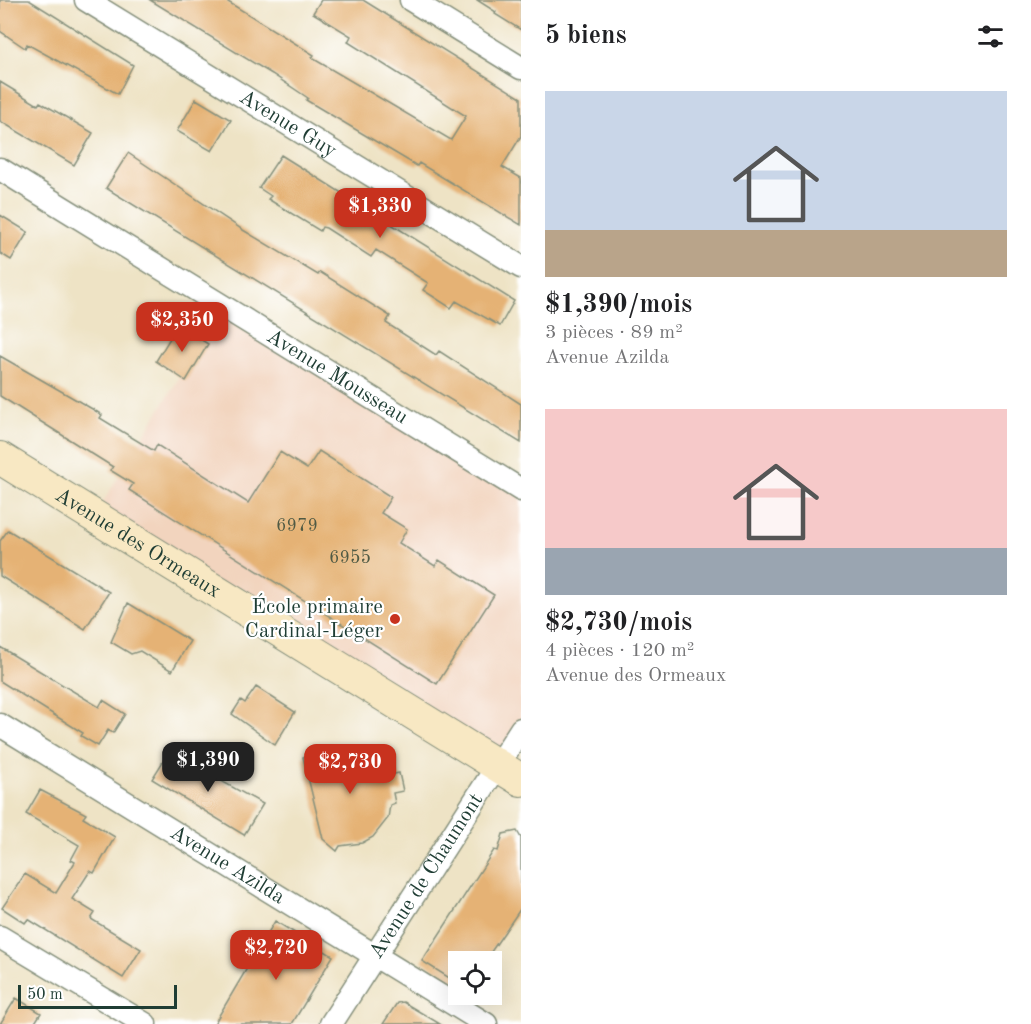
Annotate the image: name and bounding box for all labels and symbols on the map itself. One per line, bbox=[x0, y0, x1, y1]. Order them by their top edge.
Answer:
street label: Avenue Guy bbox=[236, 86, 340, 162]
pin: $1,330 bbox=[331, 188, 429, 239]
pin: $2,350 bbox=[133, 302, 231, 353]
street label: Avenue Mousseau bbox=[263, 325, 411, 428]
street label: Avenue des Ormeaux bbox=[51, 484, 224, 602]
house number: 6979 bbox=[276, 517, 318, 535]
house number: 6955 bbox=[329, 549, 371, 567]
place label: École primaire Cardinal-Léger bbox=[245, 593, 383, 642]
marker: École primaire Cardinal-Léger bbox=[388, 612, 402, 626]
pin: $1,390 bbox=[159, 742, 257, 793]
pin: $2,730 bbox=[301, 744, 399, 795]
street label: Avenue de Chaumont bbox=[365, 790, 487, 962]
street label: Avenue Azilda bbox=[166, 822, 289, 908]
pin: $2,720 bbox=[227, 930, 325, 981]
scale bar bbox=[18, 982, 177, 1010]

